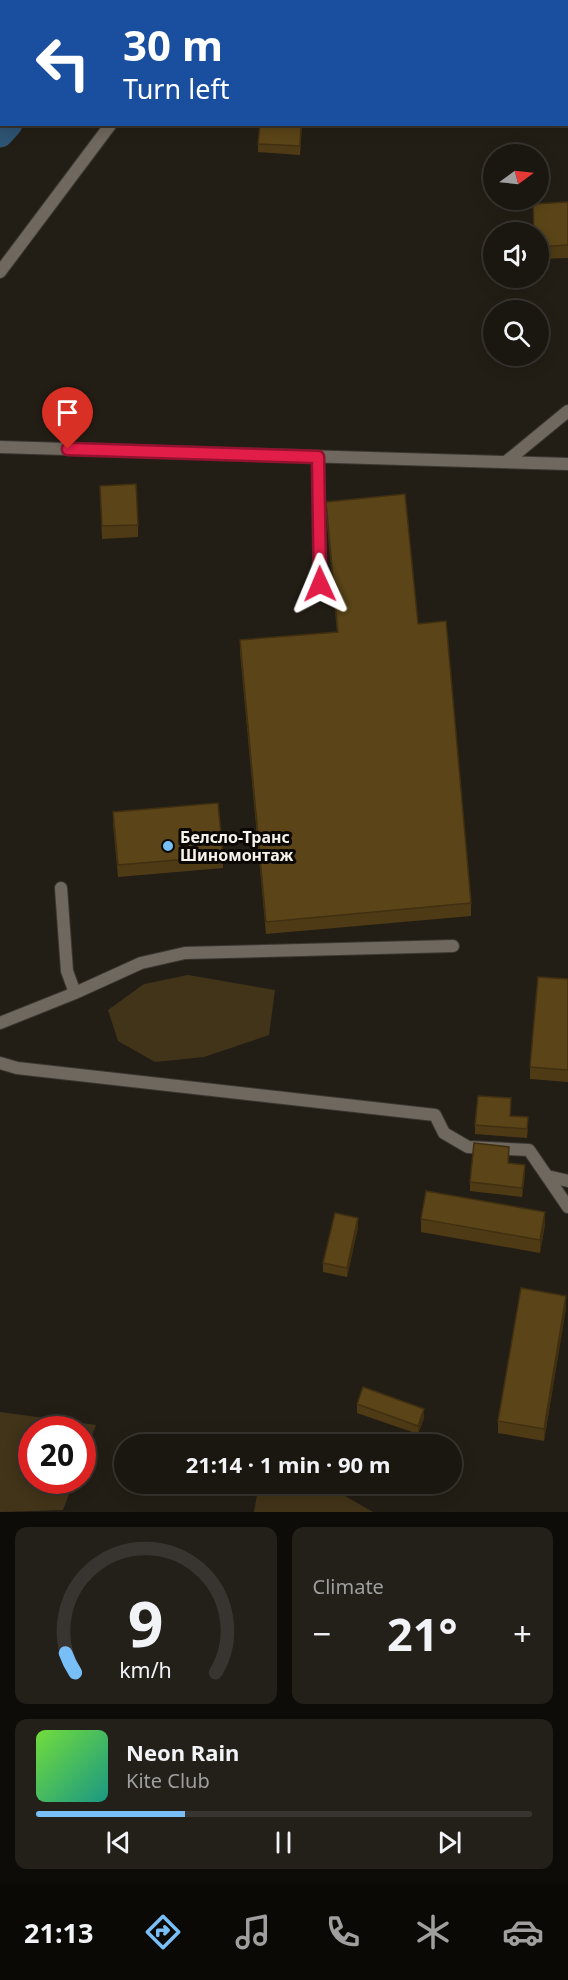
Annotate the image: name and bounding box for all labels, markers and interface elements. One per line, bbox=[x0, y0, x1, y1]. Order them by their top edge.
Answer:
text: 30 m bbox=[123, 16, 223, 73]
icon: left bbox=[24, 24, 102, 102]
text: Turn left bbox=[123, 70, 229, 107]
north arrow bbox=[483, 144, 549, 210]
map controls bbox=[483, 144, 549, 366]
button: sound bbox=[483, 222, 549, 288]
button: search bbox=[483, 300, 549, 366]
pin bbox=[42, 387, 93, 449]
icon: arrive bbox=[51, 396, 84, 429]
position arrow bbox=[288, 552, 352, 616]
place label: Белсло-Транс Шиномонтаж bbox=[180, 826, 293, 866]
marker: Белсло-Транс Шиномонтаж bbox=[161, 839, 175, 853]
speed limit sign: 20 bbox=[18, 1416, 96, 1494]
text: 21:14 · 1 min · 90 m bbox=[186, 1449, 390, 1479]
text: Climate bbox=[313, 1573, 384, 1600]
text: 9 bbox=[128, 1580, 164, 1665]
text: 21° bbox=[387, 1603, 458, 1664]
text: − bbox=[313, 1611, 331, 1656]
text: + bbox=[513, 1611, 532, 1656]
text: km/h bbox=[119, 1655, 172, 1684]
text: Neon Rain bbox=[126, 1737, 239, 1767]
text: Kite Club bbox=[126, 1767, 210, 1794]
icon: previous bbox=[102, 1826, 135, 1859]
icon: pause bbox=[267, 1826, 300, 1859]
icon: next bbox=[433, 1826, 466, 1859]
icon: directions bbox=[142, 1911, 184, 1953]
icon: music bbox=[232, 1911, 274, 1953]
icon: phone bbox=[322, 1911, 364, 1953]
icon: climate bbox=[412, 1911, 454, 1953]
icon: car bbox=[502, 1911, 544, 1953]
text: 21:13 bbox=[24, 1914, 93, 1951]

